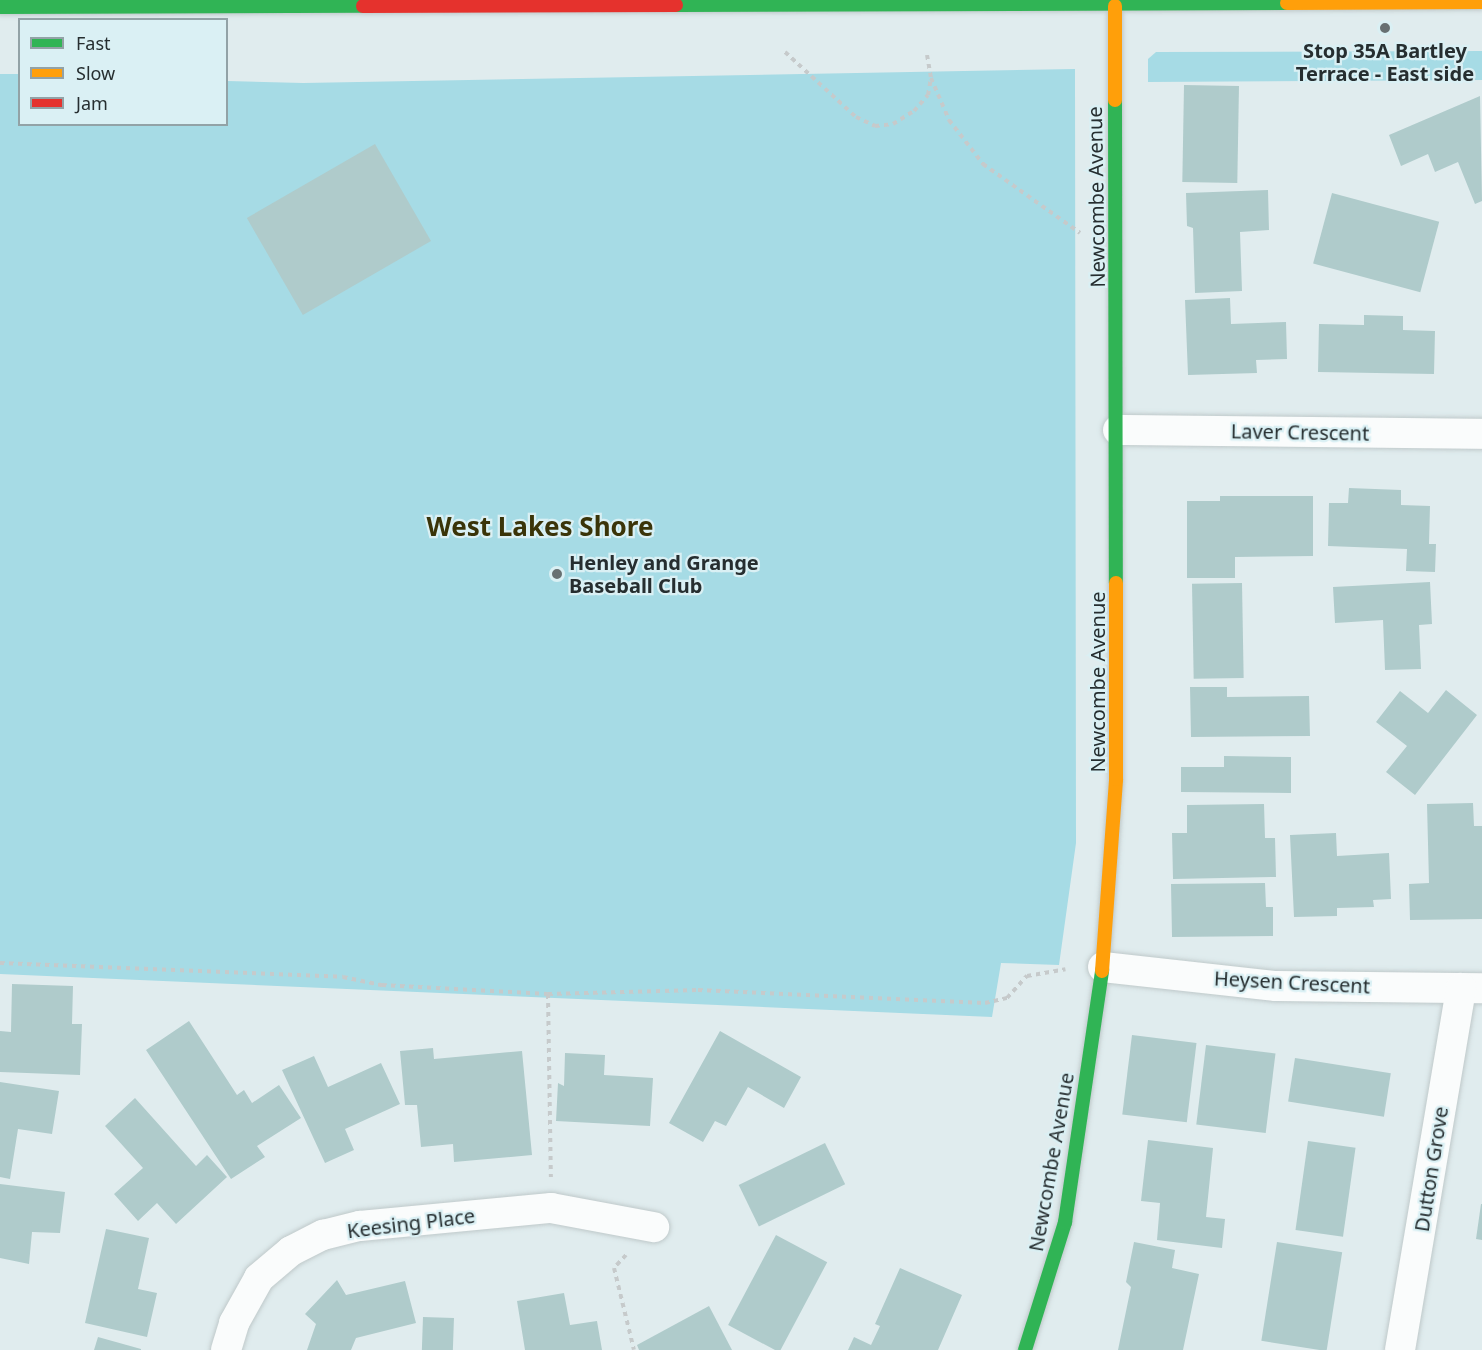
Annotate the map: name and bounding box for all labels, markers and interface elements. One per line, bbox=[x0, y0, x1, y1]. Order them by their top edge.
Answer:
legend bbox=[18, 18, 228, 126]
marker: Stop 35A Bartley Terrace - East side bbox=[1378, 21, 1392, 35]
text: Fast bbox=[76, 31, 111, 55]
place label: Stop 35A Bartley Terrace - East side bbox=[1296, 38, 1474, 85]
text: Slow bbox=[76, 61, 115, 85]
text: Jam bbox=[76, 91, 108, 115]
street label: Newcombe Avenue bbox=[1082, 106, 1110, 288]
street label: Laver Crescent bbox=[1231, 419, 1369, 445]
district label: West Lakes Shore bbox=[427, 511, 653, 543]
place label: Henley and Grange Baseball Club bbox=[569, 550, 759, 597]
marker: Henley and Grange Baseball Club bbox=[550, 567, 564, 581]
street label: Newcombe Avenue bbox=[1085, 591, 1109, 773]
street label: Heysen Crescent bbox=[1213, 966, 1371, 998]
street label: Newcombe Avenue bbox=[1023, 1071, 1079, 1253]
street label: Dutton Grove bbox=[1409, 1105, 1453, 1233]
street label: Keesing Place bbox=[346, 1203, 476, 1243]

